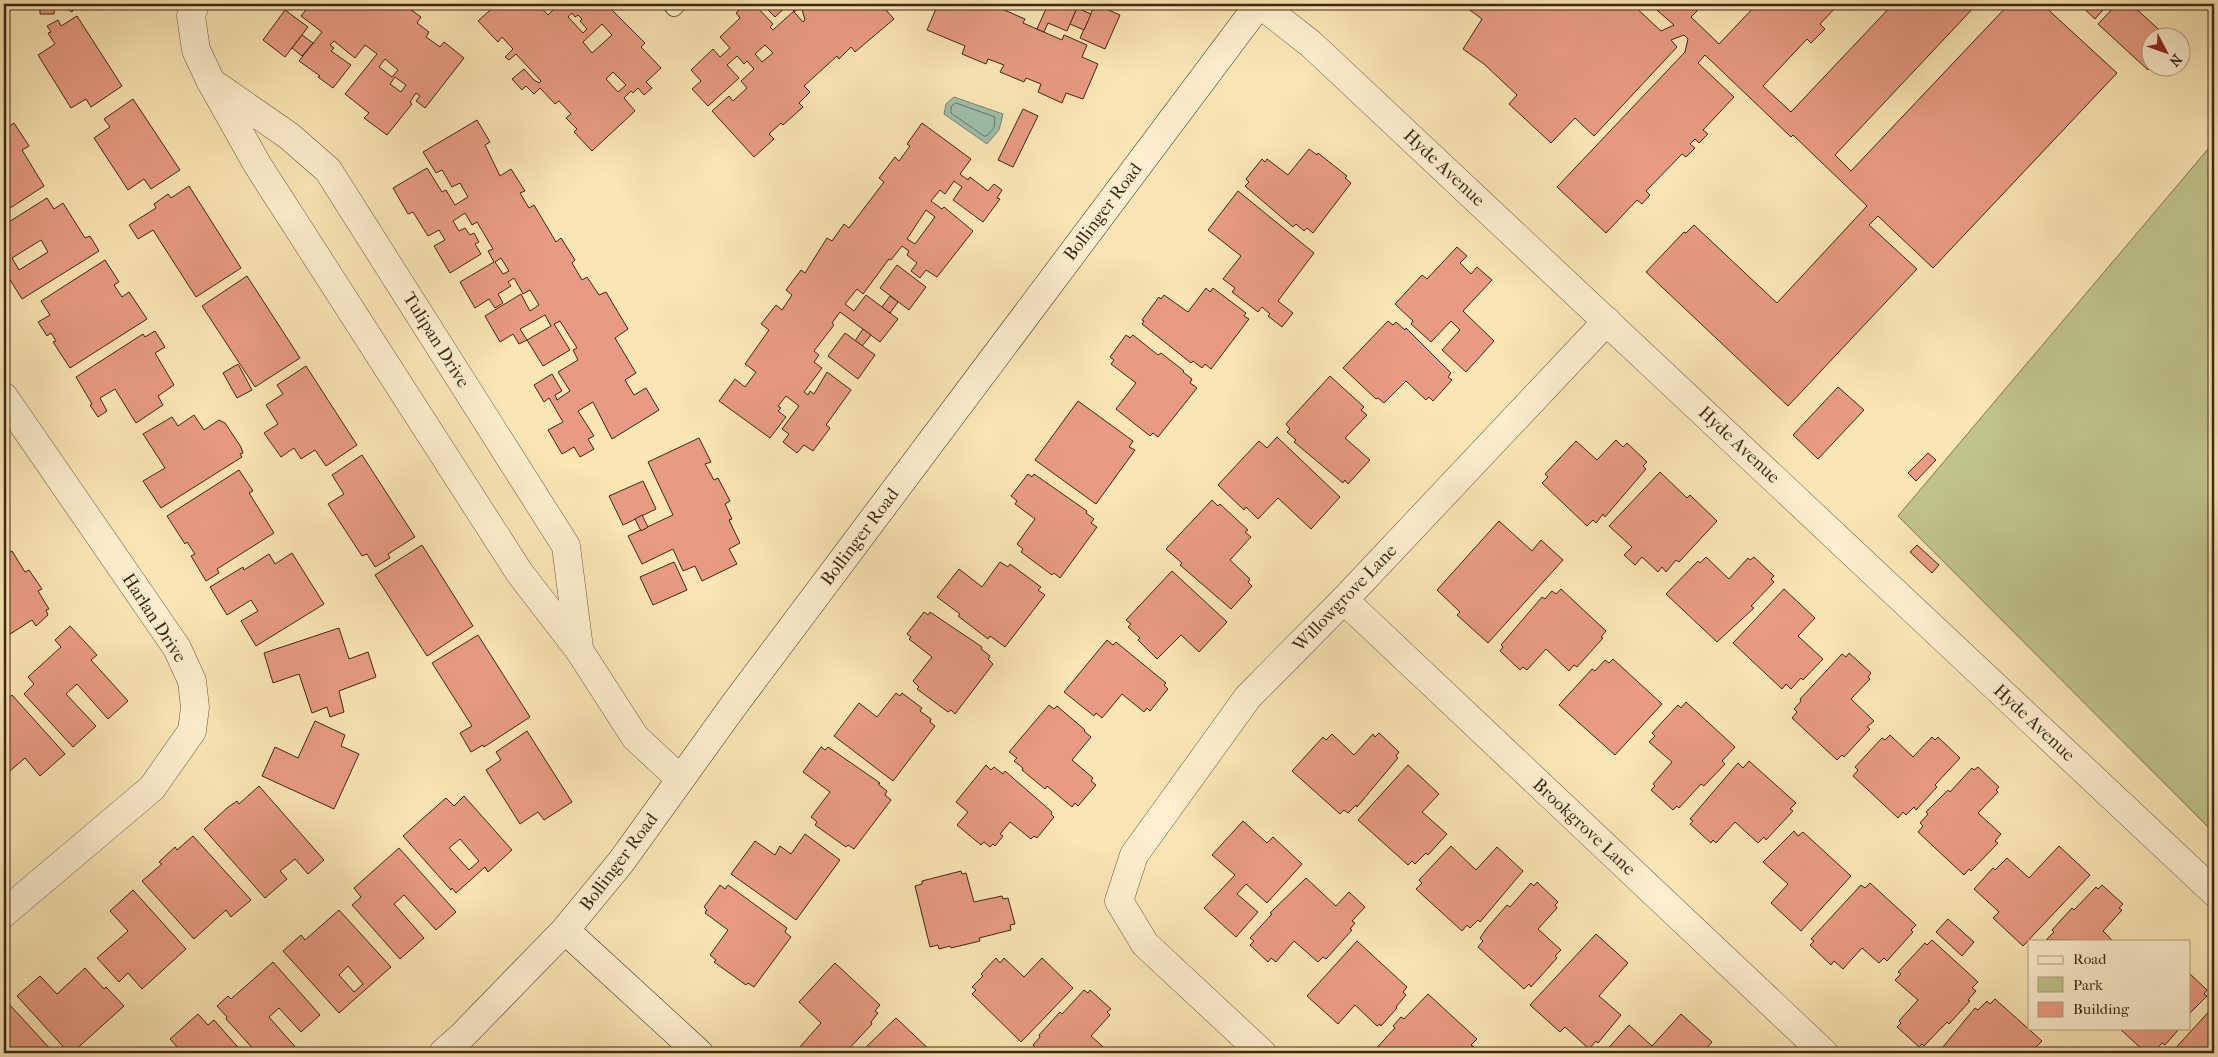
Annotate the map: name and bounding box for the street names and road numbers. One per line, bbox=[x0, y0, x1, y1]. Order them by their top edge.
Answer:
street label: Hyde Avenue bbox=[1399, 125, 1489, 211]
street label: Bollinger Road bbox=[1060, 159, 1147, 265]
street label: Tulipan Drive bbox=[398, 288, 474, 392]
street label: Hyde Avenue bbox=[1694, 402, 1784, 488]
street label: Bollinger Road bbox=[817, 484, 904, 590]
street label: Willowgrove Lane bbox=[1288, 540, 1401, 657]
street label: Harlan Drive bbox=[118, 570, 191, 666]
street label: Hyde Avenue bbox=[1989, 680, 2079, 766]
street label: Brookgrove Lane bbox=[1528, 774, 1640, 880]
street label: Bollinger Road bbox=[576, 809, 663, 915]

